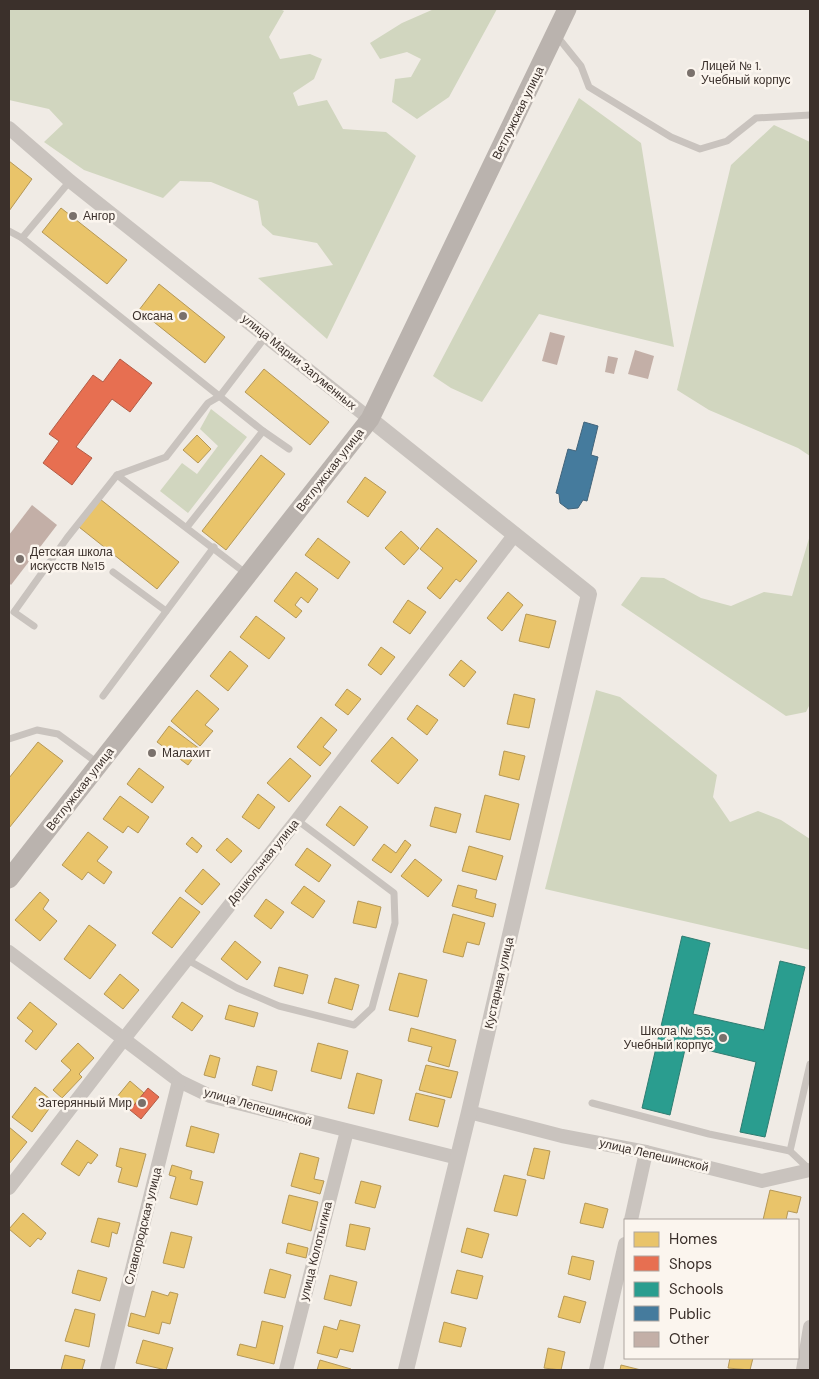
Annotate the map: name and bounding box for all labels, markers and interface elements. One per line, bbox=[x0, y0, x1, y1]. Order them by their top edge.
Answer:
place label: Лицей № 1. Учебный корпус bbox=[701, 58, 791, 88]
street label: Ветлужская улица bbox=[489, 64, 548, 162]
marker: Лицей № 1. Учебный корпус bbox=[685, 67, 697, 79]
place label: Ангор bbox=[83, 208, 115, 224]
marker: Ангор bbox=[67, 210, 79, 222]
place label: Оксана bbox=[132, 308, 173, 324]
marker: Оксана bbox=[177, 310, 189, 322]
street label: улица Марии Загуменных bbox=[238, 311, 360, 413]
street label: Ветлужская улица bbox=[292, 425, 368, 515]
place label: Детская школа искусств №15 bbox=[30, 544, 113, 574]
marker: Детская школа искусств №15 bbox=[14, 553, 26, 565]
street label: Ветлужская улица bbox=[42, 744, 118, 834]
place label: Малахит bbox=[162, 745, 211, 761]
marker: Малахит bbox=[146, 747, 158, 759]
street label: Дошкольная улица bbox=[224, 816, 303, 908]
street label: Кустарная улица bbox=[481, 935, 517, 1030]
place label: Школа № 55. Учебный корпус bbox=[623, 1023, 713, 1053]
marker: Школа № 55. Учебный корпус bbox=[717, 1032, 729, 1044]
street label: улица Лепешинской bbox=[202, 1084, 314, 1130]
place label: Затерянный Мир bbox=[38, 1095, 132, 1111]
marker: Затерянный Мир bbox=[136, 1097, 148, 1109]
street label: улица Лепешинской bbox=[598, 1135, 710, 1175]
street label: Славгородская улица bbox=[121, 1165, 165, 1286]
street label: улица Колотыгина bbox=[296, 1199, 336, 1302]
legend bbox=[624, 1219, 799, 1359]
text: Homes bbox=[669, 1229, 718, 1249]
text: Shops bbox=[669, 1254, 712, 1274]
text: Schools bbox=[669, 1279, 724, 1299]
text: Public bbox=[669, 1304, 711, 1324]
text: Other bbox=[669, 1329, 710, 1349]

